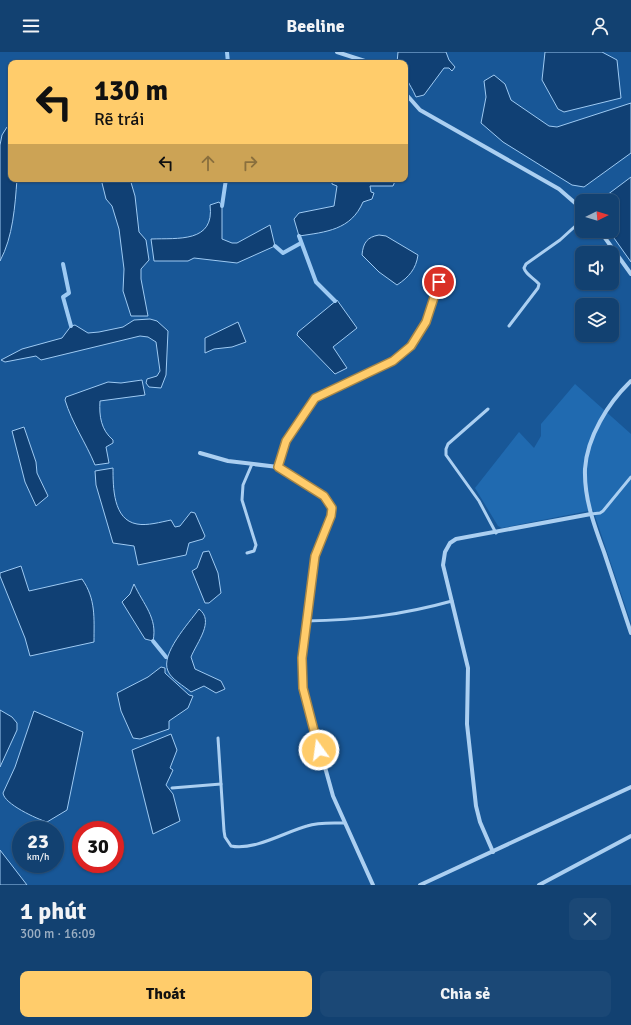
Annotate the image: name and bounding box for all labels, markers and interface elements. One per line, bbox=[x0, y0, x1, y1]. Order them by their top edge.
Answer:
icon: menu bbox=[20, 15, 42, 37]
text: Beeline bbox=[286, 15, 345, 37]
icon: person bbox=[589, 15, 611, 37]
text: 130 m bbox=[94, 74, 168, 108]
icon: left bbox=[28, 76, 80, 128]
text: Rẽ trái bbox=[94, 108, 144, 130]
icon: left bbox=[155, 152, 177, 174]
icon: ahead bbox=[197, 152, 219, 174]
icon: right bbox=[239, 152, 261, 174]
north arrow bbox=[575, 194, 619, 238]
map controls bbox=[575, 194, 619, 342]
button: sound bbox=[575, 246, 619, 290]
pin bbox=[422, 265, 456, 299]
icon: arrive bbox=[428, 271, 450, 293]
button: layers bbox=[575, 298, 619, 342]
position arrow bbox=[298, 729, 340, 771]
speed limit sign: 30 bbox=[72, 821, 124, 873]
text: 23 bbox=[27, 829, 49, 854]
text: km/h bbox=[27, 851, 49, 863]
text: 1 phút bbox=[20, 896, 86, 926]
button: close bbox=[569, 898, 611, 940]
text: 300 m · 16:09 bbox=[20, 926, 96, 942]
button: Thoát bbox=[20, 971, 312, 1017]
button: Chia sẻ bbox=[320, 971, 611, 1017]

